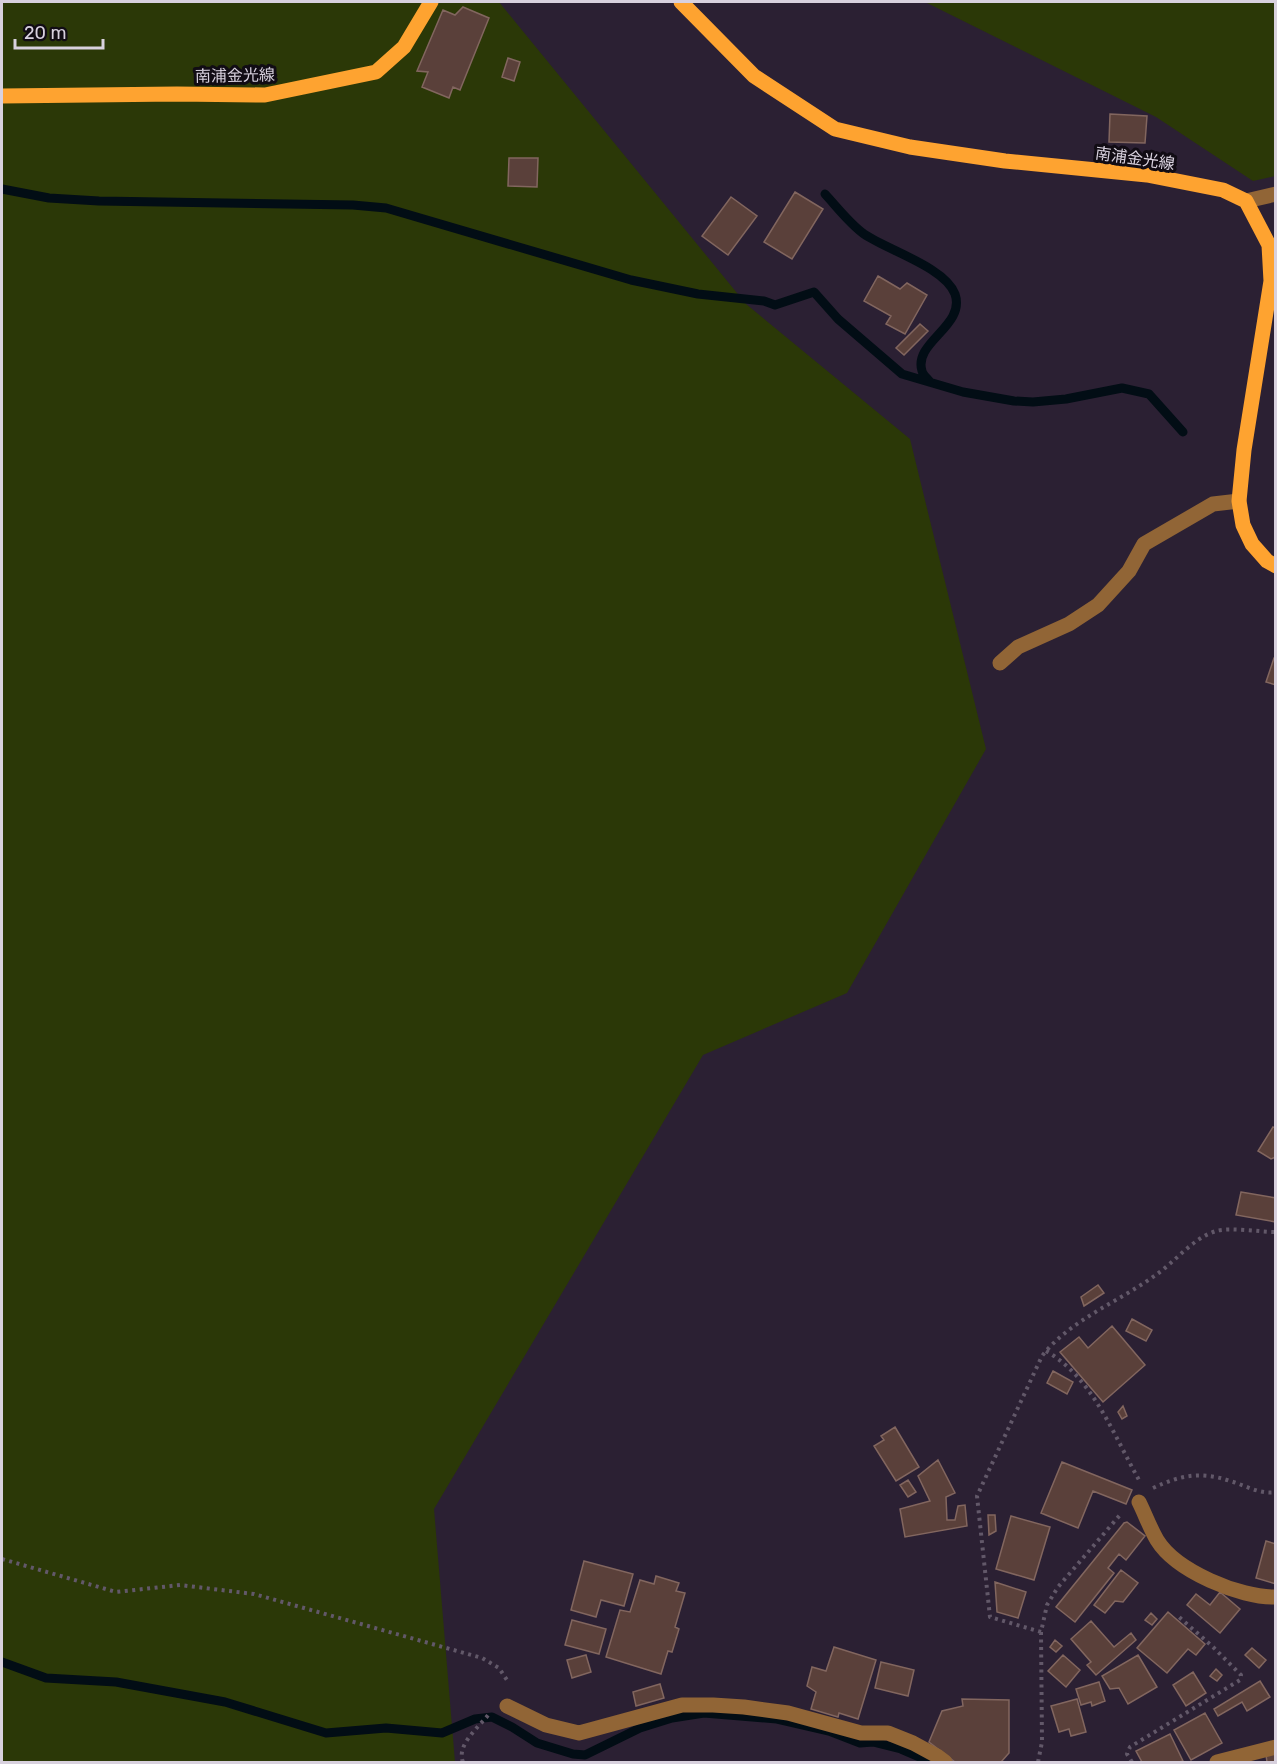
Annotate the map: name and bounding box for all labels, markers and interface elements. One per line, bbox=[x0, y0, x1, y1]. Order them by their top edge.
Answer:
scale bar bbox=[15, 12, 104, 50]
text: 20 m bbox=[24, 22, 66, 44]
street label: 南浦金光線 bbox=[195, 65, 275, 86]
street label: 南浦金光線 bbox=[1094, 144, 1176, 173]

